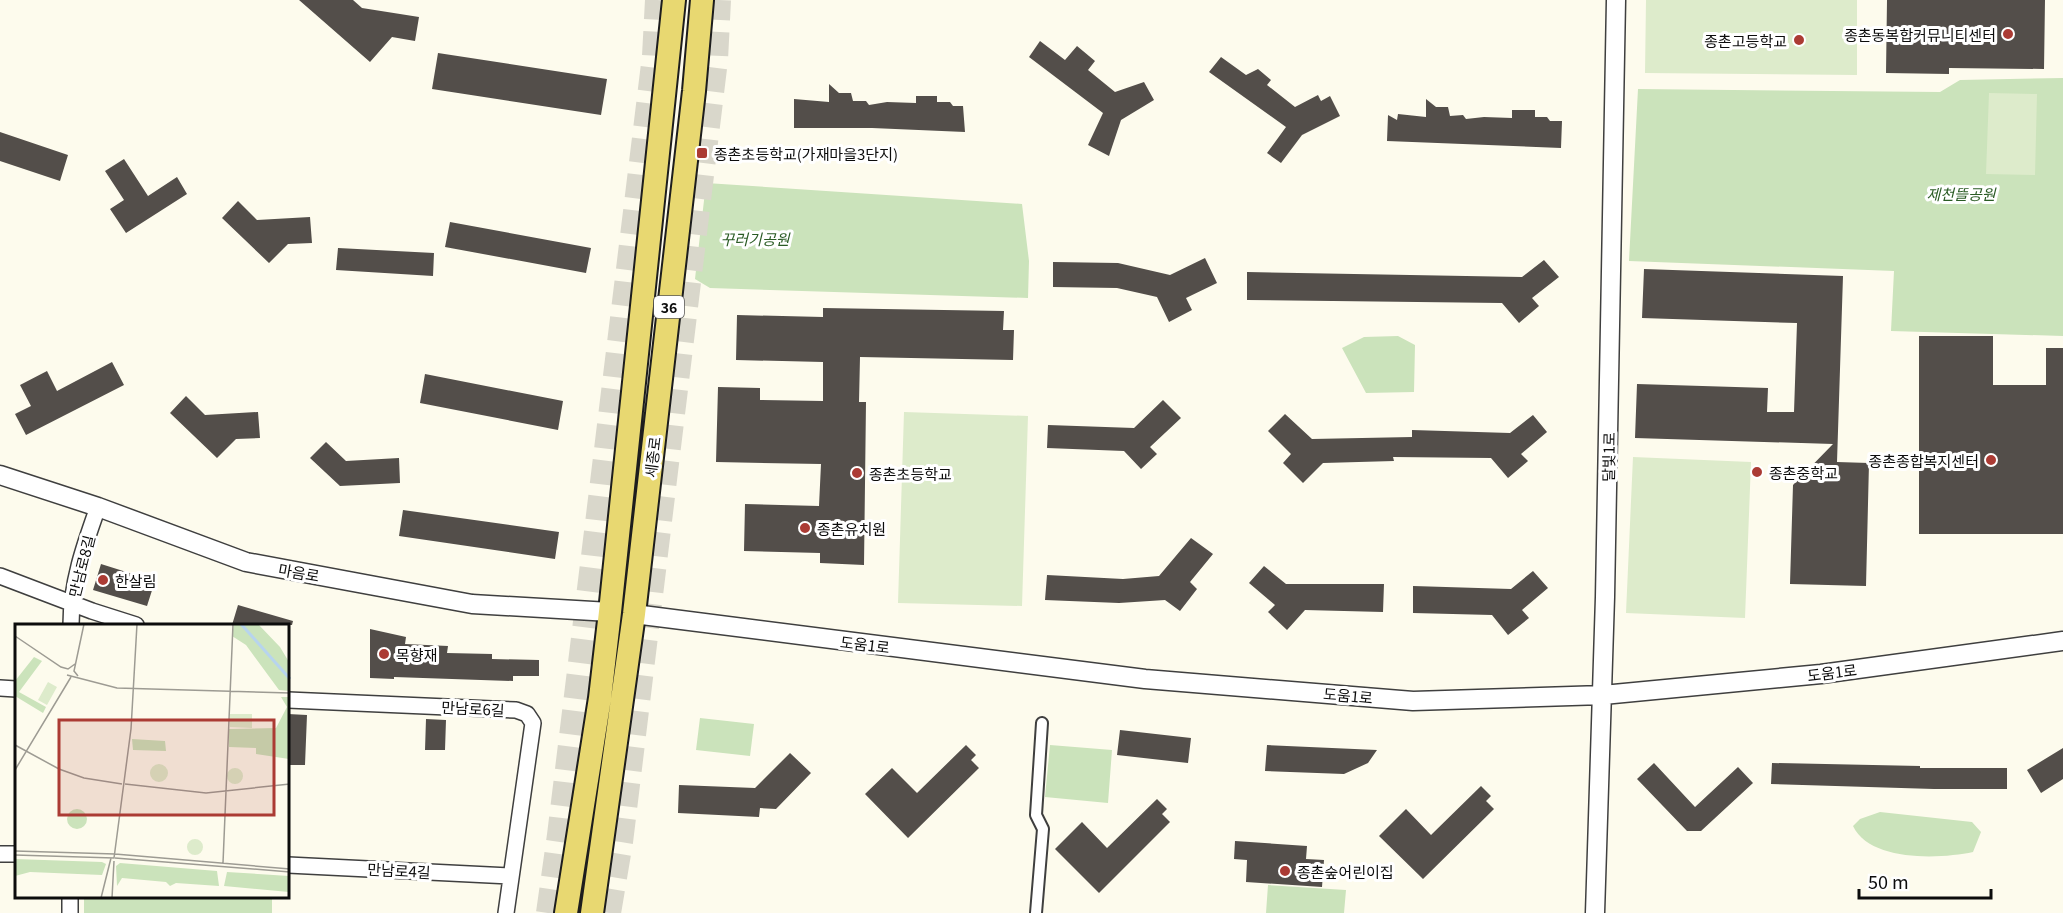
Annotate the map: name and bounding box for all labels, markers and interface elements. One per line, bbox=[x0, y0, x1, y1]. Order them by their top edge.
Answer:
place label: 종촌동복합커뮤니티센터 bbox=[1844, 24, 1996, 45]
marker: 종촌동복합커뮤니티센터 bbox=[2001, 27, 2015, 41]
place label: 종촌고등학교 bbox=[1704, 30, 1787, 51]
marker: 종촌고등학교 bbox=[1792, 33, 1806, 47]
place label: 종촌초등학교(가재마을3단지) bbox=[714, 143, 898, 164]
marker: 종촌초등학교(가재마을3단지) bbox=[695, 146, 709, 160]
park label: 제천뜰공원 bbox=[1926, 183, 1997, 204]
park label: 꾸러기공원 bbox=[720, 228, 791, 249]
road number: 36 bbox=[654, 296, 684, 318]
street label: 달빛1로 bbox=[1597, 432, 1619, 482]
street label: 세종로 bbox=[639, 435, 665, 479]
place label: 종촌종합복지센터 bbox=[1869, 450, 1979, 471]
marker: 종촌종합복지센터 bbox=[1984, 453, 1998, 467]
place label: 종촌중학교 bbox=[1769, 462, 1838, 483]
place label: 종촌초등학교 bbox=[869, 463, 952, 484]
marker: 종촌중학교 bbox=[1750, 465, 1764, 479]
marker: 종촌초등학교 bbox=[850, 466, 864, 480]
place label: 종촌유치원 bbox=[817, 518, 886, 539]
marker: 종촌유치원 bbox=[798, 521, 812, 535]
street label: 만남로8길 bbox=[63, 533, 99, 599]
street label: 마음로 bbox=[277, 558, 321, 586]
place label: 한살림 bbox=[115, 570, 156, 591]
marker: 한살림 bbox=[96, 573, 110, 587]
inset map bbox=[15, 624, 290, 898]
street label: 도움1로 bbox=[839, 631, 891, 657]
place label: 목향재 bbox=[396, 644, 437, 665]
marker: 목향재 bbox=[377, 647, 391, 661]
street label: 도움1로 bbox=[1806, 659, 1858, 685]
street label: 도움1로 bbox=[1322, 682, 1374, 708]
street label: 만남로6길 bbox=[441, 696, 505, 720]
street label: 만남로4길 bbox=[367, 858, 431, 882]
place label: 종촌숲어린이집 bbox=[1297, 861, 1394, 882]
scale bar bbox=[1859, 862, 1991, 900]
marker: 종촌숲어린이집 bbox=[1278, 864, 1292, 878]
text: 50 m bbox=[1868, 868, 1909, 894]

